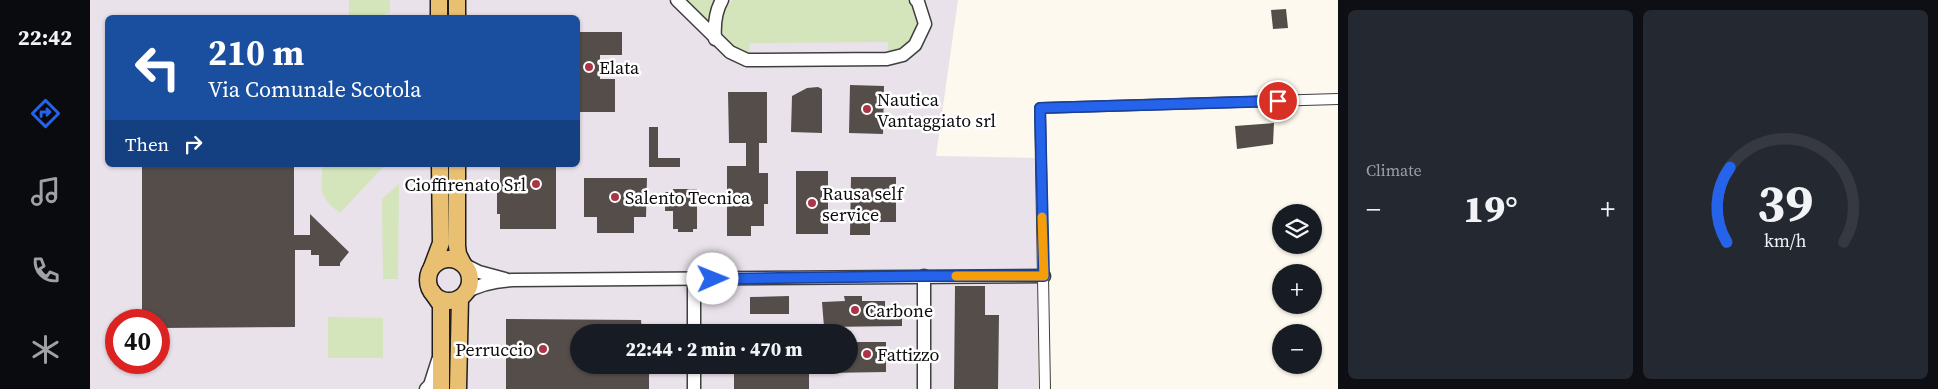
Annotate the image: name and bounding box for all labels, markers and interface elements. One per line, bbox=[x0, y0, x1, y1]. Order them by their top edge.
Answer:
text: 22:42 bbox=[18, 22, 72, 52]
text: 210 m bbox=[208, 29, 304, 77]
icon: left bbox=[125, 35, 190, 100]
place label: Elata bbox=[599, 55, 640, 80]
marker: Elata bbox=[583, 61, 595, 73]
text: Via Comunale Scotola bbox=[208, 74, 421, 104]
pin bbox=[1257, 80, 1299, 122]
place label: Nautica Vantaggiato srl bbox=[877, 87, 996, 133]
icon: arrive bbox=[1264, 87, 1292, 115]
icon: directions bbox=[28, 96, 63, 131]
marker: Nautica Vantaggiato srl bbox=[861, 103, 873, 115]
icon: right bbox=[179, 130, 207, 158]
text: Then bbox=[125, 131, 169, 157]
text: Climate bbox=[1366, 159, 1422, 181]
text: 39 bbox=[1757, 167, 1814, 238]
place label: Cioffirenato Srl bbox=[404, 172, 526, 197]
icon: music bbox=[28, 174, 63, 209]
marker: Cioffirenato Srl bbox=[530, 178, 542, 190]
place label: Rausa self service bbox=[822, 181, 905, 227]
text: 19° bbox=[1463, 183, 1518, 235]
place label: Salento Tecnica bbox=[625, 185, 751, 210]
text: − bbox=[1366, 190, 1381, 228]
text: + bbox=[1600, 190, 1615, 228]
marker: Salento Tecnica bbox=[609, 191, 621, 203]
marker: Rausa self service bbox=[806, 197, 818, 209]
map controls bbox=[1272, 204, 1322, 374]
button: layers bbox=[1272, 204, 1322, 254]
text: km/h bbox=[1764, 228, 1807, 253]
position arrow bbox=[686, 252, 738, 304]
icon: phone bbox=[28, 253, 63, 288]
button: + bbox=[1272, 264, 1322, 314]
place label: Carbone bbox=[865, 298, 933, 323]
marker: Carbone bbox=[849, 304, 861, 316]
speed limit sign: 40 bbox=[105, 309, 170, 374]
button: − bbox=[1272, 324, 1322, 374]
icon: climate bbox=[28, 332, 63, 367]
text: 22:44 · 2 min · 470 m bbox=[625, 336, 803, 362]
place label: Perruccio bbox=[455, 337, 533, 362]
place label: Fattizzo bbox=[877, 342, 939, 367]
marker: Perruccio bbox=[537, 343, 549, 355]
marker: Fattizzo bbox=[861, 348, 873, 360]

